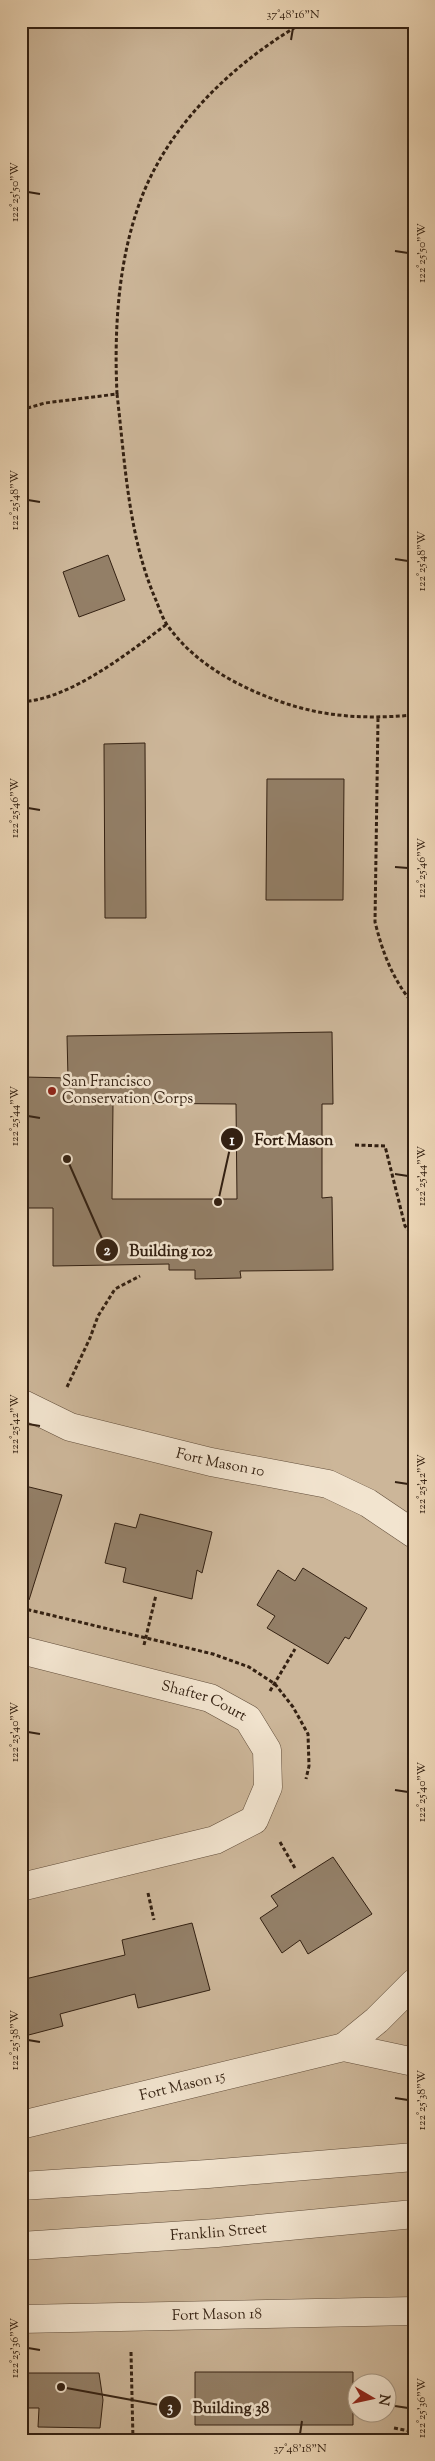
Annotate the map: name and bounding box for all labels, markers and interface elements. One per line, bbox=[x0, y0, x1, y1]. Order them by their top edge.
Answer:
text: 37°48'16"N bbox=[266, 6, 320, 24]
text: 122°25'50"W bbox=[6, 162, 24, 222]
text: 122°25'50"W bbox=[413, 223, 431, 283]
text: 122°25'48"W bbox=[6, 469, 24, 530]
text: 122°25'48"W bbox=[413, 530, 431, 591]
text: 122°25'46"W bbox=[6, 777, 24, 838]
text: 122°25'46"W bbox=[413, 837, 431, 898]
place label: San Francisco Conservation Corps bbox=[62, 1072, 193, 1110]
text: 122°25'44"W bbox=[6, 1085, 24, 1146]
marker: San Francisco Conservation Corps bbox=[46, 1085, 58, 1097]
callout: Fort Mason bbox=[219, 1124, 343, 1155]
text: Fort Mason bbox=[255, 1130, 334, 1153]
text: 1 bbox=[229, 1131, 235, 1152]
text: 122°25'44"W bbox=[413, 1145, 431, 1206]
callout: Building 102 bbox=[94, 1235, 223, 1266]
text: 2 bbox=[103, 1241, 111, 1262]
text: Building 102 bbox=[129, 1241, 213, 1264]
text: 122°25'42"W bbox=[6, 1393, 24, 1454]
street label: Fort Mason 10 bbox=[174, 1443, 266, 1482]
text: 122°25'42"W bbox=[413, 1453, 431, 1514]
street label: Shafter Court bbox=[159, 1675, 250, 1727]
text: 122°25'40"W bbox=[6, 1701, 24, 1762]
text: 122°25'40"W bbox=[413, 1761, 431, 1822]
text: 122°25'38"W bbox=[6, 2009, 24, 2070]
street label: Fort Mason 15 bbox=[137, 2066, 227, 2107]
text: 122°25'38"W bbox=[413, 2069, 431, 2130]
street label: Franklin Street bbox=[169, 2218, 268, 2247]
street label: Fort Mason 18 bbox=[172, 2304, 262, 2326]
text: 122°25'36"W bbox=[6, 2317, 24, 2378]
north arrow bbox=[348, 2374, 398, 2424]
text: 122°25'36"W bbox=[413, 2377, 431, 2438]
callout: Building 38 bbox=[158, 2392, 280, 2423]
text: N bbox=[372, 2393, 394, 2407]
text: 3 bbox=[167, 2398, 173, 2419]
text: Building 38 bbox=[193, 2398, 269, 2421]
text: 37°48'18"N bbox=[273, 2440, 327, 2458]

